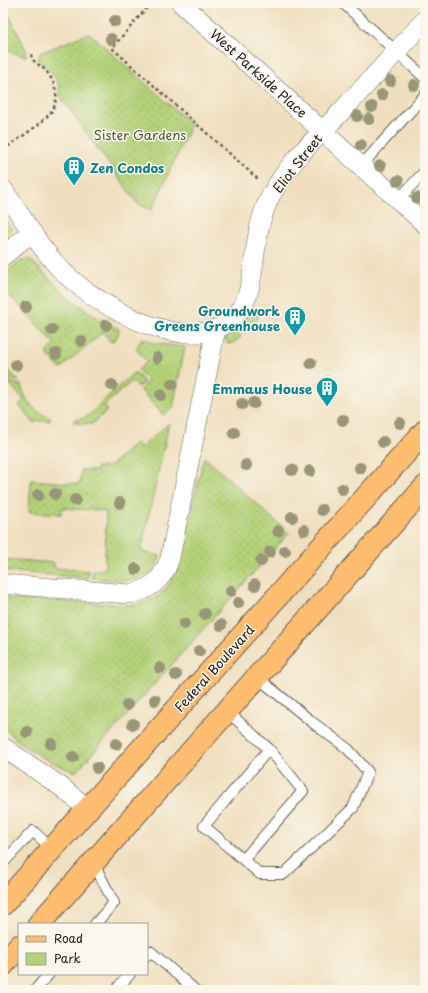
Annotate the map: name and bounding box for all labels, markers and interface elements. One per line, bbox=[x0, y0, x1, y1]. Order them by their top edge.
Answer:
street label: West Parkside Place bbox=[206, 24, 312, 122]
park label: Sister Gardens bbox=[94, 125, 186, 144]
street label: Eliot Street bbox=[268, 130, 326, 196]
building icon: Zen Condos bbox=[61, 154, 87, 187]
place label: Zen Condos bbox=[90, 158, 164, 177]
place label: Groundwork Greens Greenhouse bbox=[154, 301, 280, 335]
building icon: Groundwork Greens Greenhouse bbox=[282, 304, 308, 337]
building icon: Emmaus House bbox=[314, 375, 340, 408]
place label: Emmaus House bbox=[212, 379, 312, 398]
street label: Federal Boulevard bbox=[170, 620, 258, 716]
legend bbox=[18, 923, 148, 975]
text: Road bbox=[54, 929, 83, 947]
text: Park bbox=[54, 949, 81, 967]

